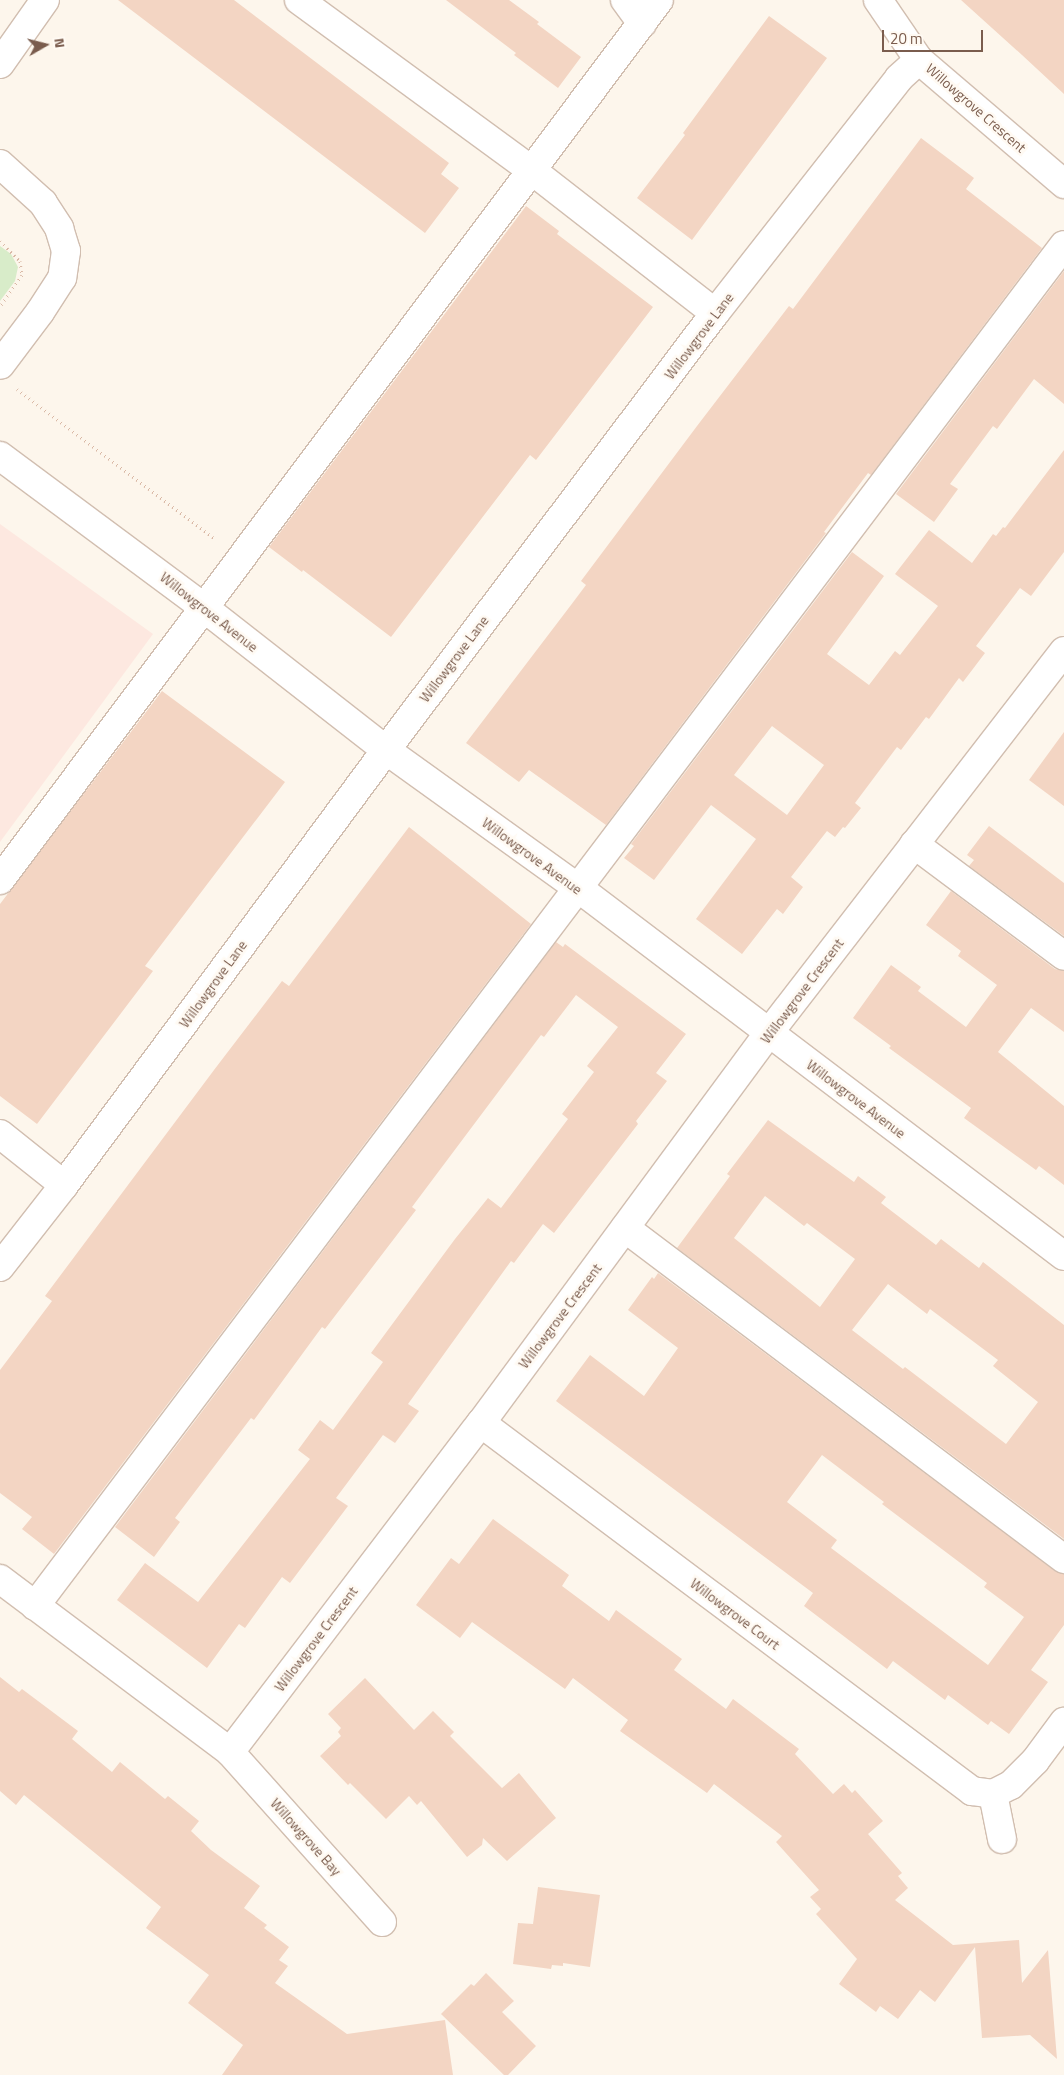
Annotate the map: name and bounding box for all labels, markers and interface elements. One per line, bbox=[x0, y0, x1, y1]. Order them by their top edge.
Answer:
north arrow bbox=[20, 20, 70, 70]
scale bar bbox=[884, 20, 985, 52]
text: 20 m bbox=[890, 27, 923, 50]
text: N bbox=[49, 37, 71, 49]
street label: Willowgrove Crescent bbox=[923, 60, 1029, 156]
street label: Willowgrove Lane bbox=[661, 289, 737, 383]
street label: Willowgrove Avenue bbox=[157, 569, 261, 655]
street label: Willowgrove Lane bbox=[416, 612, 492, 706]
street label: Willowgrove Avenue bbox=[479, 814, 585, 898]
street label: Willowgrove Crescent bbox=[757, 935, 847, 1047]
street label: Willowgrove Lane bbox=[176, 937, 250, 1031]
street label: Willowgrove Avenue bbox=[803, 1056, 909, 1142]
street label: Willowgrove Crescent bbox=[515, 1260, 605, 1372]
street label: Willowgrove Court bbox=[687, 1575, 783, 1653]
street label: Willowgrove Crescent bbox=[271, 1583, 361, 1695]
street label: Willowgrove Bay bbox=[267, 1795, 345, 1879]

